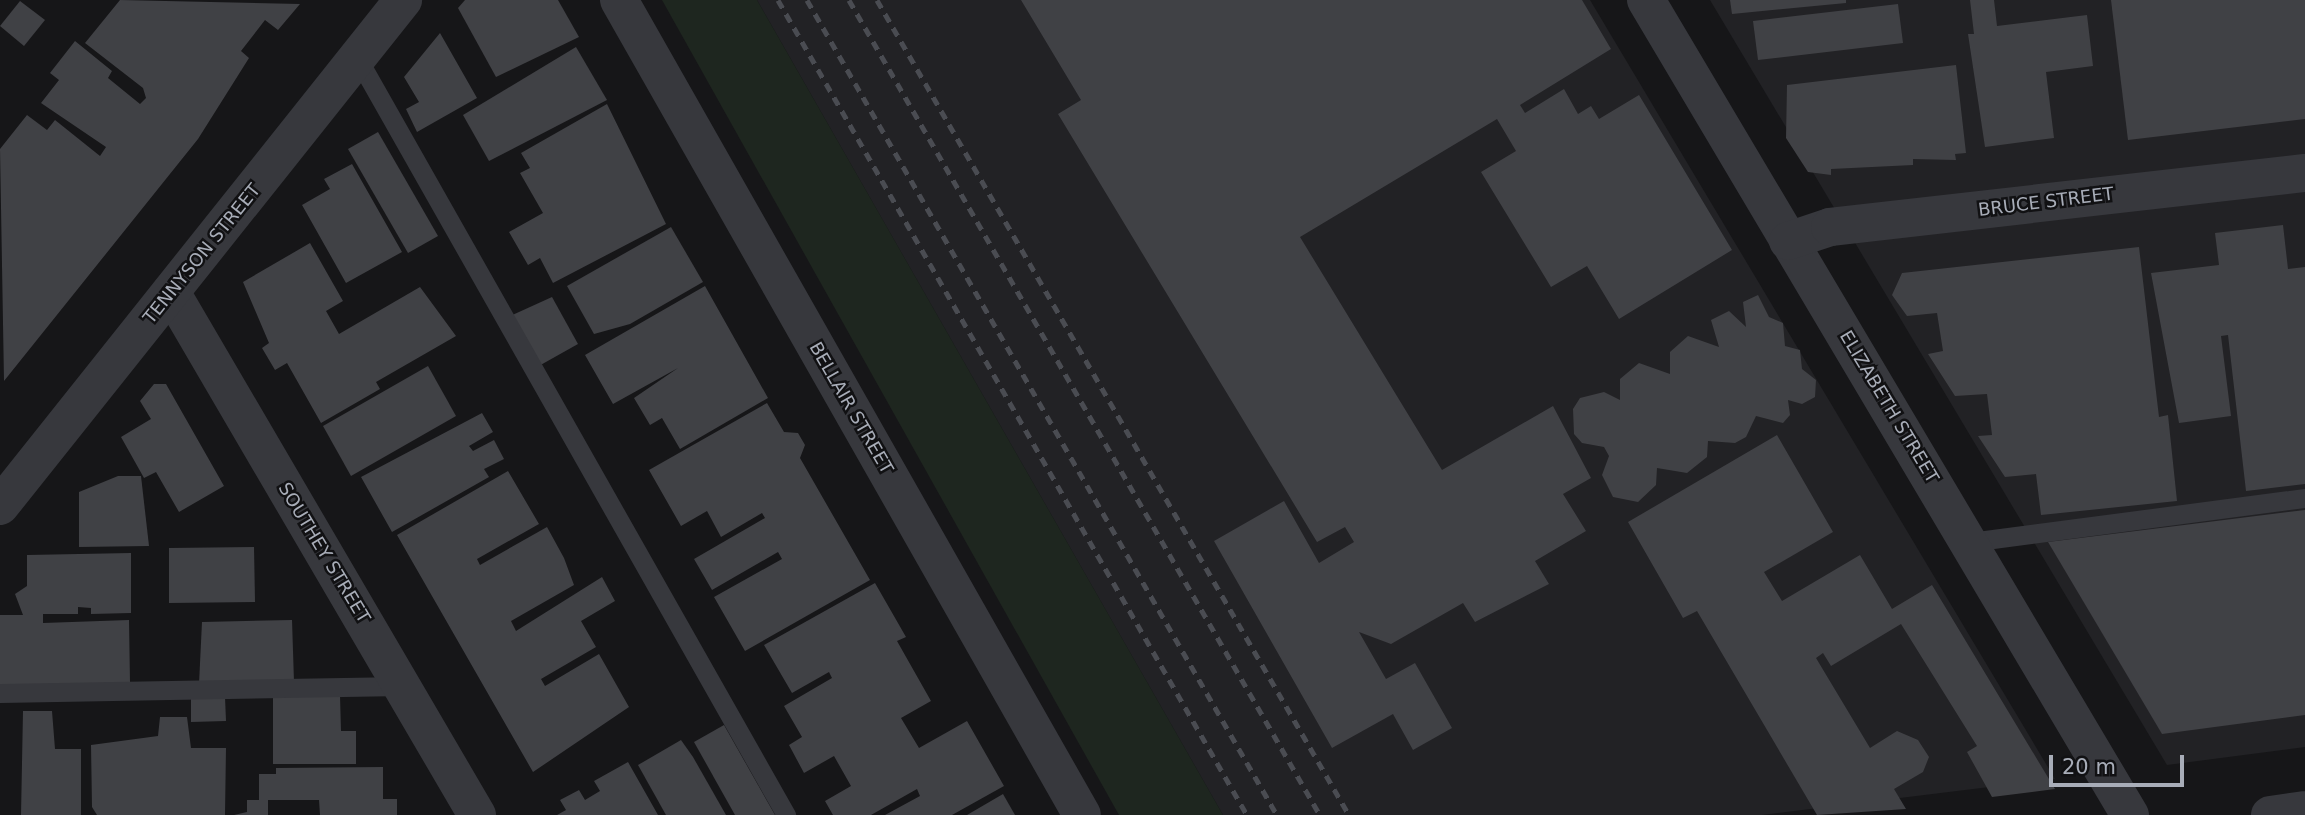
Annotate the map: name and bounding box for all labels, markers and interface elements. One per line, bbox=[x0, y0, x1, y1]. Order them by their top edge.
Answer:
street label: TENNYSON STREET bbox=[139, 180, 265, 328]
street label: BRUCE STREET bbox=[1977, 183, 2115, 221]
street label: ELIZABETH STREET bbox=[1835, 327, 1943, 487]
street label: BELLAIR STREET bbox=[804, 338, 898, 478]
street label: SOUTHEY STREET bbox=[274, 479, 374, 627]
scale bar bbox=[2053, 742, 2188, 786]
text: 20 m bbox=[2062, 755, 2116, 779]

